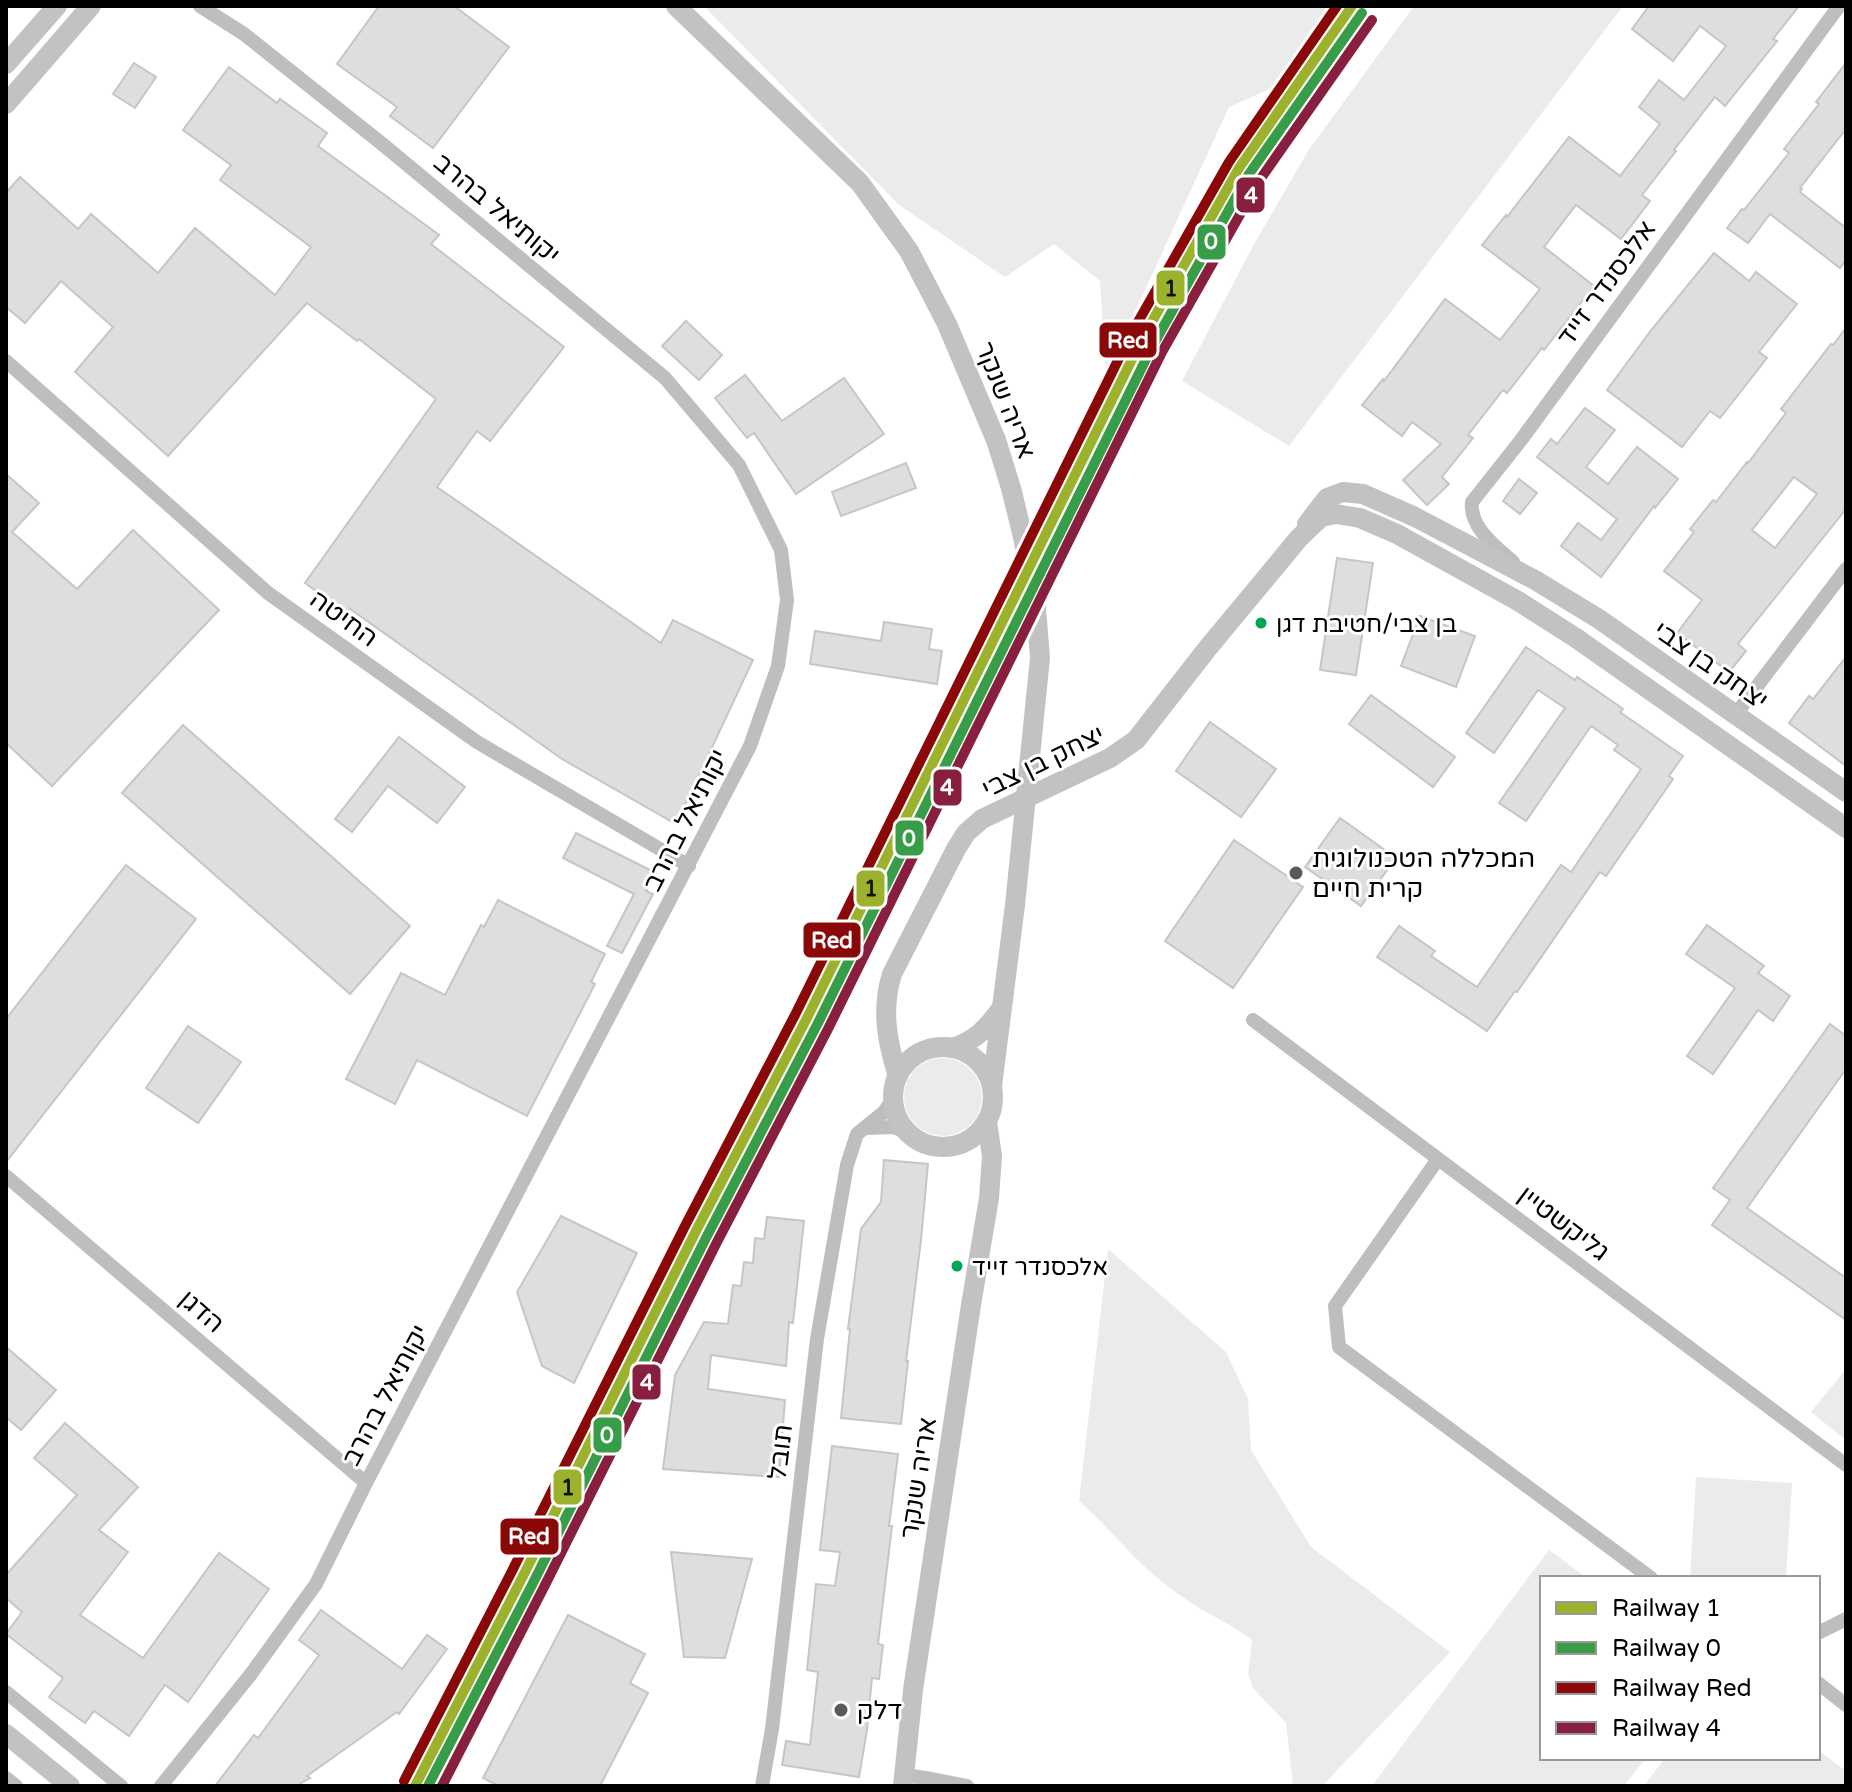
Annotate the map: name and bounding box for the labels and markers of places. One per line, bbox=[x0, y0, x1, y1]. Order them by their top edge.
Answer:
place label: בן צבי/חטיבת דגן bbox=[1276, 610, 1457, 639]
marker: בן צבי/חטיבת דגן bbox=[1253, 615, 1269, 631]
place label: המכללה הטכנולוגית קרית חיים bbox=[1312, 843, 1535, 904]
marker: המכללה הטכנולוגית קרית חיים bbox=[1287, 864, 1305, 882]
place label: אלכסנדר זייד bbox=[972, 1253, 1108, 1282]
marker: אלכסנדר זייד bbox=[949, 1258, 965, 1274]
place label: דלק bbox=[857, 1695, 903, 1726]
marker: דלק bbox=[832, 1701, 850, 1719]

